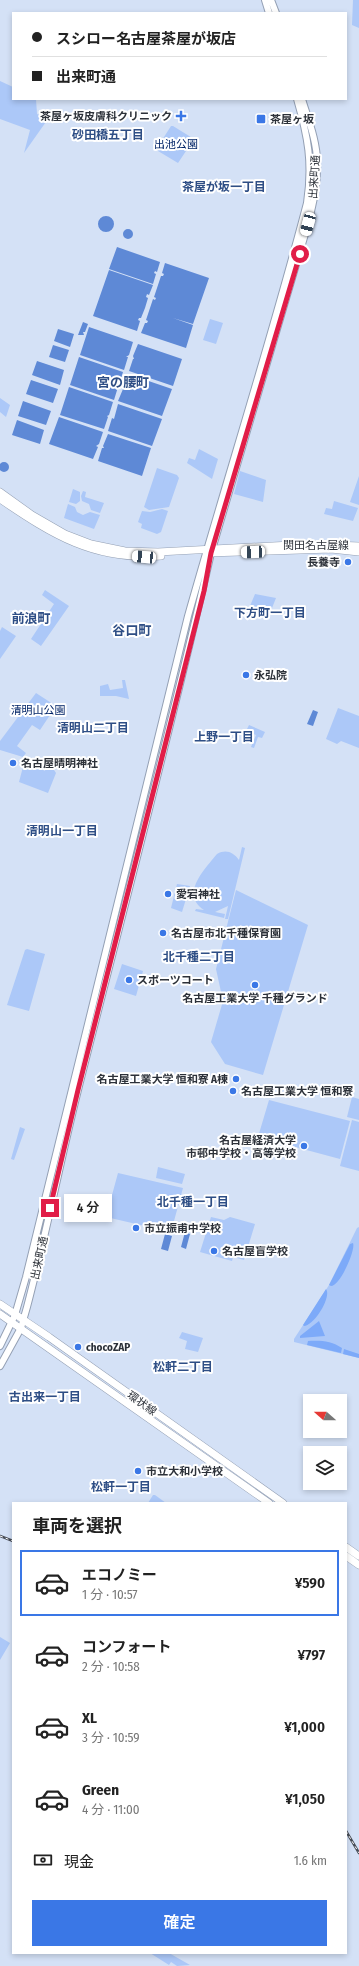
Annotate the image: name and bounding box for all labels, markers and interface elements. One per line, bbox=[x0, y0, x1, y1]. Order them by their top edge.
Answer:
text: スシロー名古屋茶屋が坂店 bbox=[56, 30, 236, 48]
text: 出来町通 bbox=[56, 68, 116, 86]
place label: 茶屋ヶ坂皮膚科クリニック bbox=[40, 110, 172, 123]
marker: 茶屋ヶ坂皮膚科クリニック bbox=[175, 110, 187, 122]
marker: 茶屋ヶ坂 bbox=[255, 113, 267, 125]
place label: 茶屋ヶ坂 bbox=[270, 113, 314, 126]
district label: 砂田橋五丁目 bbox=[71, 128, 144, 142]
park label: 出池公園 bbox=[154, 138, 198, 151]
street label: 出来町通 bbox=[306, 155, 323, 199]
district label: 茶屋が坂一丁目 bbox=[182, 180, 266, 194]
car bbox=[299, 211, 317, 237]
route start bbox=[291, 245, 309, 263]
district label: 宮の腰町 bbox=[97, 375, 149, 390]
street label: 関田名古屋線 bbox=[283, 539, 349, 552]
car bbox=[241, 546, 265, 558]
car bbox=[132, 550, 156, 564]
place label: 長養寺 bbox=[307, 556, 340, 569]
marker: 長養寺 bbox=[343, 557, 353, 567]
district label: 下方町一丁目 bbox=[234, 606, 306, 620]
district label: 前浪町 bbox=[11, 611, 51, 626]
district label: 谷口町 bbox=[112, 623, 152, 638]
place label: 永弘院 bbox=[254, 669, 287, 682]
marker: 永弘院 bbox=[241, 670, 251, 680]
park label: 清明山公園 bbox=[11, 704, 66, 717]
district label: 清明山二丁目 bbox=[57, 721, 129, 735]
district label: 上野一丁目 bbox=[194, 730, 254, 744]
place label: 名古屋晴明神社 bbox=[21, 757, 98, 770]
marker: 名古屋晴明神社 bbox=[8, 758, 18, 768]
district label: 清明山一丁目 bbox=[26, 824, 98, 838]
place label: 愛宕神社 bbox=[176, 888, 220, 901]
marker: 愛宕神社 bbox=[163, 889, 173, 899]
place label: 名古屋市北千種保育園 bbox=[171, 927, 281, 940]
marker: 名古屋市北千種保育園 bbox=[158, 928, 168, 938]
district label: 北千種二丁目 bbox=[163, 950, 235, 964]
place label: スポーツコート bbox=[137, 974, 214, 987]
marker: スポーツコート bbox=[124, 975, 134, 985]
marker: 名古屋工業大学 千種グランド bbox=[250, 980, 260, 990]
place label: 名古屋工業大学 千種グランド bbox=[182, 992, 328, 1005]
place label: 名古屋工業大学 恒和寮 A棟 bbox=[96, 1073, 228, 1086]
marker: 名古屋工業大学 恒和寮 A棟 bbox=[231, 1074, 241, 1084]
place label: 名古屋工業大学 恒和寮 bbox=[241, 1085, 353, 1098]
marker: 名古屋工業大学 恒和寮 bbox=[228, 1086, 238, 1096]
place label: 名古屋経済大学 市邨中学校・高等学校 bbox=[186, 1134, 296, 1160]
marker: 名古屋経済大学 市邨中学校・高等学校 bbox=[299, 1141, 309, 1151]
callout: 4 分 bbox=[64, 1194, 112, 1222]
district label: 北千種一丁目 bbox=[157, 1195, 229, 1209]
route end bbox=[41, 1199, 59, 1217]
text: 4 分 bbox=[77, 1200, 99, 1215]
place label: 市立振甫中学校 bbox=[144, 1222, 221, 1235]
marker: 市立振甫中学校 bbox=[131, 1223, 141, 1233]
street label: 出来町通 bbox=[29, 1235, 50, 1281]
place label: 名古屋盲学校 bbox=[222, 1245, 288, 1258]
marker: 名古屋盲学校 bbox=[209, 1246, 219, 1256]
place label: chocoZAP bbox=[86, 1341, 130, 1354]
marker: chocoZAP bbox=[73, 1342, 83, 1352]
district label: 松軒二丁目 bbox=[153, 1360, 213, 1374]
street label: 環状線 bbox=[124, 1389, 159, 1418]
district label: 古出来一丁目 bbox=[9, 1390, 81, 1404]
north arrow bbox=[303, 1394, 347, 1438]
map controls bbox=[303, 1394, 347, 1490]
button: layers bbox=[303, 1446, 347, 1490]
place label: 市立大和小学校 bbox=[146, 1465, 223, 1478]
marker: 市立大和小学校 bbox=[133, 1466, 143, 1476]
district label: 松軒一丁目 bbox=[91, 1480, 151, 1494]
text: 車両を選択 bbox=[32, 1515, 122, 1537]
icon: car bbox=[34, 1565, 70, 1601]
text: エコノミー bbox=[82, 1566, 157, 1584]
text: ¥590 bbox=[295, 1574, 325, 1592]
text: 1 分 · 10:57 bbox=[82, 1587, 138, 1602]
icon: car bbox=[34, 1637, 70, 1673]
text: コンフォート bbox=[82, 1638, 172, 1656]
text: ¥797 bbox=[297, 1646, 325, 1664]
text: 2 分 · 10:58 bbox=[82, 1659, 140, 1674]
icon: car bbox=[34, 1709, 70, 1745]
text: XL bbox=[82, 1709, 97, 1727]
text: ¥1,000 bbox=[284, 1718, 325, 1736]
text: 3 分 · 10:59 bbox=[82, 1730, 140, 1745]
icon: car bbox=[34, 1781, 70, 1817]
text: Green bbox=[82, 1781, 119, 1799]
text: ¥1,050 bbox=[285, 1790, 325, 1808]
text: 4 分 · 11:00 bbox=[82, 1802, 139, 1817]
icon: cash bbox=[32, 1849, 54, 1871]
text: 現金 bbox=[64, 1853, 94, 1871]
text: 1.6 km bbox=[294, 1853, 327, 1868]
button: 確定 bbox=[32, 1900, 327, 1946]

